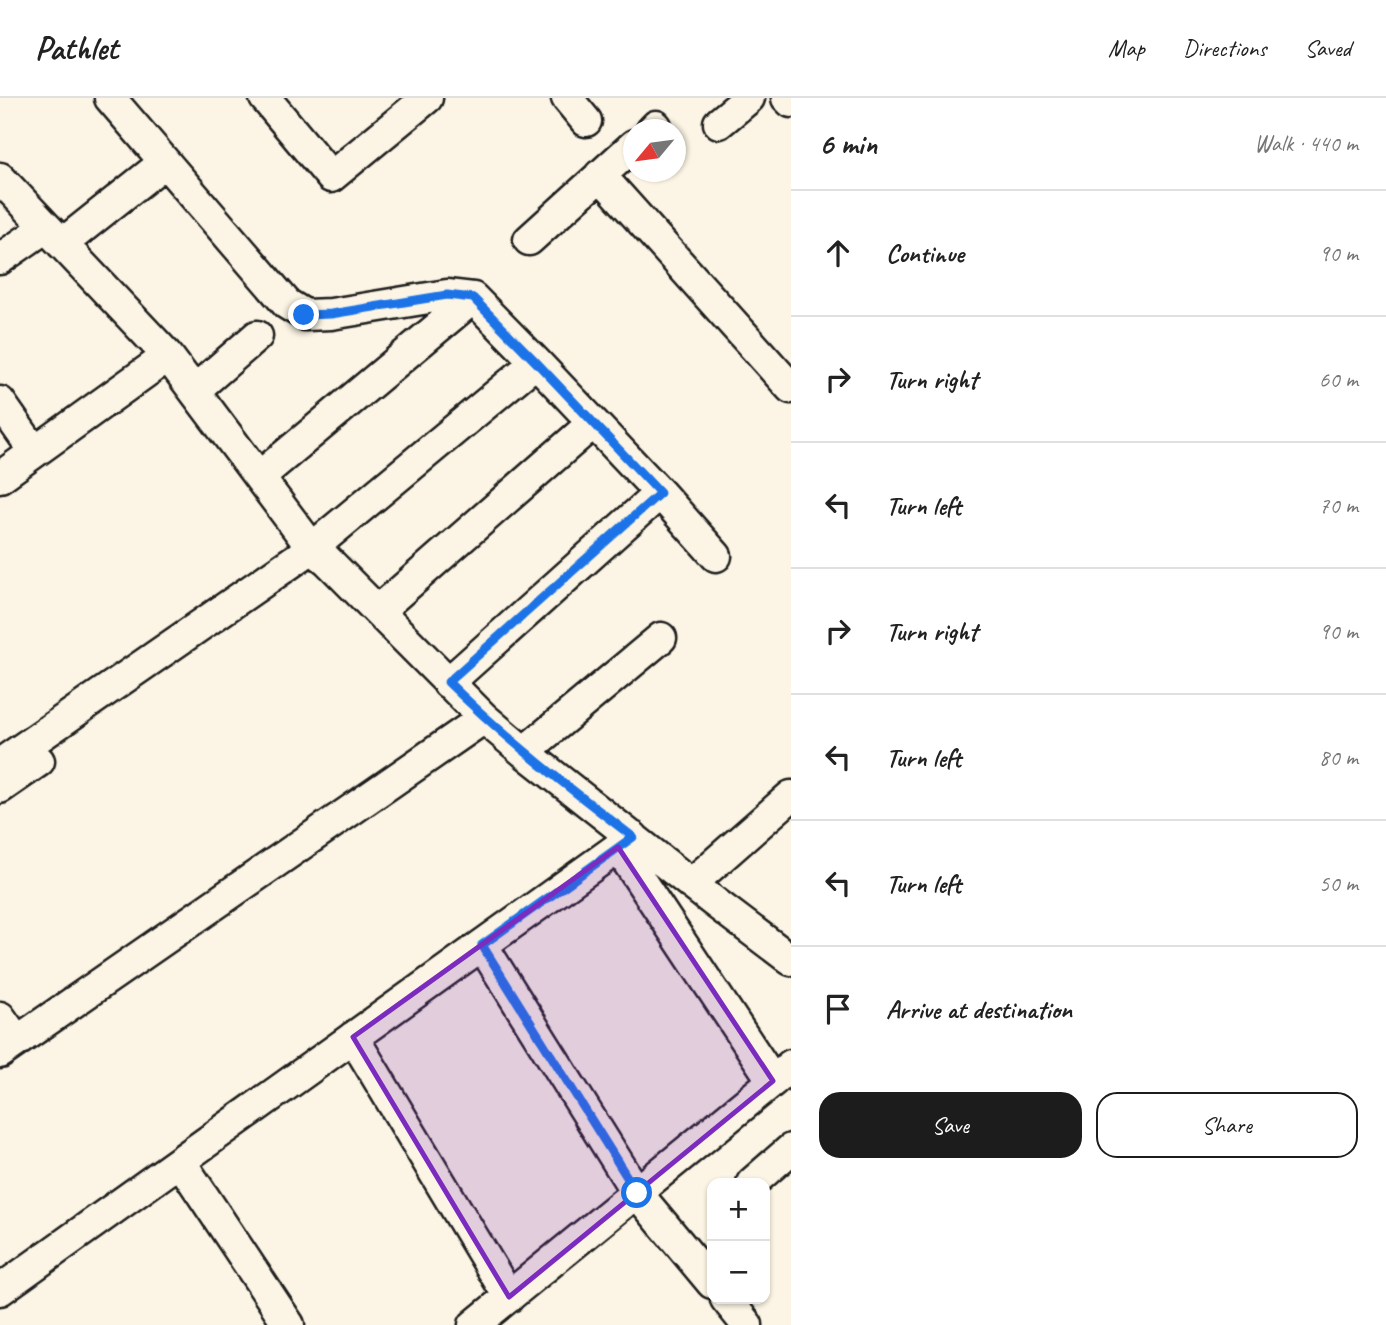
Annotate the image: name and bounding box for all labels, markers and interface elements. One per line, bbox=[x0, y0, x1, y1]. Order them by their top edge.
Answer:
text: Pathlet bbox=[35, 27, 118, 69]
text: Map bbox=[1108, 33, 1145, 63]
text: Directions bbox=[1183, 33, 1266, 63]
text: Saved bbox=[1304, 33, 1351, 63]
north arrow bbox=[623, 119, 686, 182]
text: 6 min bbox=[819, 125, 877, 163]
text: Walk · 440 m bbox=[1254, 129, 1358, 158]
icon: ahead bbox=[819, 234, 857, 272]
text: Continue bbox=[886, 237, 964, 270]
text: 90 m bbox=[1319, 239, 1358, 268]
route end bbox=[288, 299, 319, 330]
icon: right bbox=[819, 360, 857, 398]
text: Turn right bbox=[886, 363, 977, 396]
text: 60 m bbox=[1319, 365, 1358, 394]
icon: left bbox=[819, 486, 857, 524]
text: Turn left bbox=[886, 489, 961, 522]
text: 70 m bbox=[1319, 491, 1358, 520]
icon: right bbox=[819, 612, 857, 650]
text: Turn right bbox=[886, 615, 977, 648]
text: 90 m bbox=[1319, 617, 1358, 646]
icon: left bbox=[819, 738, 857, 776]
text: Turn left bbox=[886, 741, 961, 774]
text: 80 m bbox=[1319, 743, 1358, 772]
icon: left bbox=[819, 864, 857, 902]
text: Turn left bbox=[886, 867, 961, 900]
text: 50 m bbox=[1319, 869, 1358, 898]
icon: arrive bbox=[819, 990, 857, 1028]
text: Arrive at destination bbox=[886, 993, 1072, 1026]
button: Save bbox=[819, 1092, 1082, 1158]
button: Share bbox=[1096, 1092, 1358, 1158]
route start bbox=[621, 1177, 652, 1208]
map controls bbox=[707, 1178, 770, 1304]
button: + bbox=[707, 1178, 770, 1241]
button: − bbox=[707, 1241, 770, 1304]

